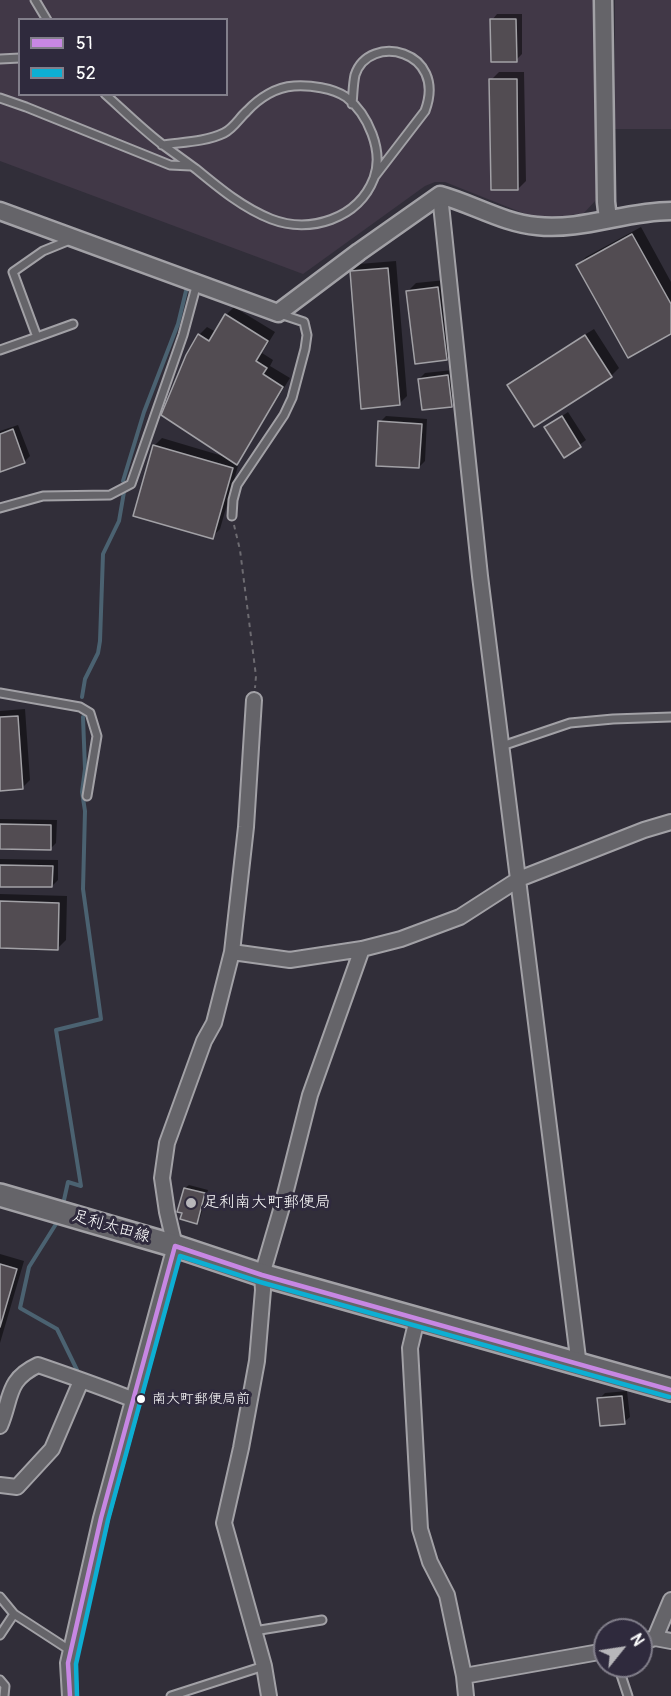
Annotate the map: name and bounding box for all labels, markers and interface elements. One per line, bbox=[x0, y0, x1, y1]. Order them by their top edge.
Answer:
legend bbox=[18, 18, 228, 96]
text: 51 bbox=[76, 32, 93, 55]
text: 52 bbox=[76, 62, 96, 85]
place label: 足利南大町郵便局 bbox=[203, 1193, 331, 1213]
marker: 足利南大町郵便局 bbox=[184, 1196, 198, 1210]
street label: 足利太田線 bbox=[70, 1207, 152, 1247]
place label: 南大町郵便局前 bbox=[152, 1391, 250, 1407]
marker: 南大町郵便局前 bbox=[135, 1393, 147, 1405]
north arrow bbox=[593, 1618, 653, 1678]
text: N bbox=[625, 1630, 648, 1650]

